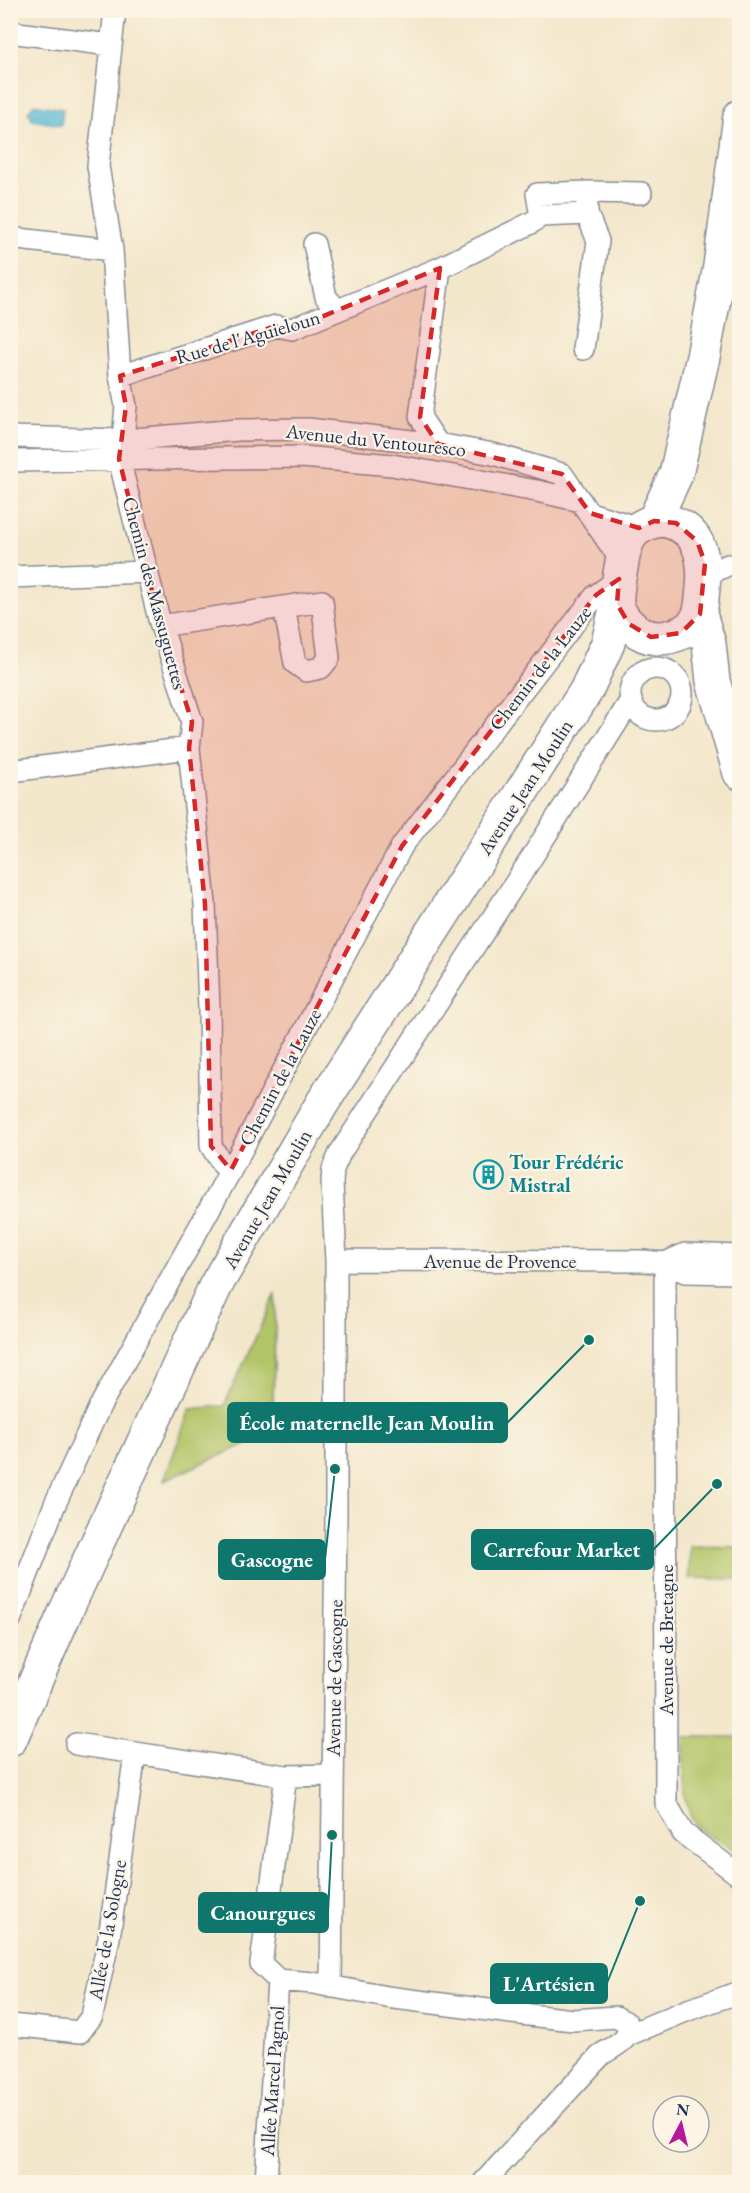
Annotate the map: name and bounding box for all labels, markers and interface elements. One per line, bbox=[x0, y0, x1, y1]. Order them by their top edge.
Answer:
street label: Rue de l'Aguieloun bbox=[173, 304, 324, 370]
street label: Avenue du Ventouresco bbox=[284, 417, 468, 462]
street label: Chemin des Massuguettes bbox=[117, 494, 193, 692]
street label: Chemin de la Lauze bbox=[483, 600, 597, 736]
street label: Avenue Jean Moulin bbox=[471, 714, 579, 861]
street label: Chemin de la Lauze bbox=[233, 1004, 327, 1150]
street label: Avenue Jean Moulin bbox=[216, 1124, 318, 1274]
place label: Tour Frédéric Mistral bbox=[509, 1149, 624, 1198]
building icon: Tour Frédéric Mistral bbox=[472, 1158, 504, 1190]
street label: Avenue de Provence bbox=[423, 1248, 577, 1274]
callout: École maternelle Jean Moulin bbox=[228, 1403, 507, 1442]
text: École maternelle Jean Moulin bbox=[240, 1409, 495, 1436]
callout: Carrefour Market bbox=[472, 1530, 653, 1569]
text: Carrefour Market bbox=[484, 1536, 641, 1563]
callout: Gascogne bbox=[219, 1540, 325, 1579]
text: Gascogne bbox=[231, 1546, 313, 1573]
street label: Avenue de Bretagne bbox=[653, 1564, 679, 1716]
street label: Avenue de Gascogne bbox=[320, 1599, 348, 1758]
street label: Allée de la Sologne bbox=[82, 1858, 132, 2003]
callout: Canourgues bbox=[199, 1893, 328, 1932]
text: Canourgues bbox=[211, 1899, 315, 1926]
callout: L'Artésien bbox=[491, 1964, 607, 2003]
text: L'Artésien bbox=[503, 1970, 595, 1997]
street label: Allée Marcel Pagnol bbox=[254, 2005, 290, 2158]
north arrow bbox=[651, 2094, 711, 2154]
text: N bbox=[675, 2098, 691, 2121]

